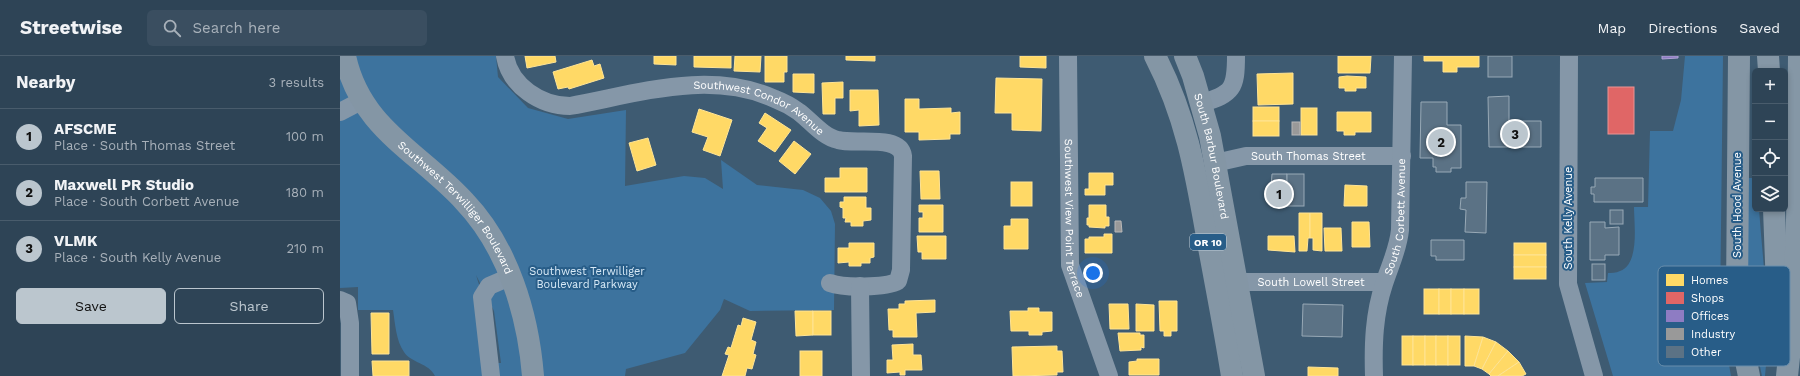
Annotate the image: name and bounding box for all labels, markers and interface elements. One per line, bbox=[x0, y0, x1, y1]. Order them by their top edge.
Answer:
search box bbox=[147, 10, 427, 46]
text: Streetwise bbox=[20, 16, 123, 39]
icon: search bbox=[161, 17, 183, 39]
text: Search here bbox=[193, 19, 280, 37]
text: Map bbox=[1598, 20, 1626, 36]
text: Directions bbox=[1648, 20, 1717, 36]
text: Saved bbox=[1739, 20, 1780, 36]
map controls bbox=[1752, 68, 1788, 212]
button: + bbox=[1752, 68, 1788, 104]
text: Nearby bbox=[16, 72, 75, 92]
text: 3 results bbox=[269, 75, 324, 90]
street label: Southwest Condor Avenue bbox=[693, 79, 826, 138]
street label: South Barbur Boulevard bbox=[1191, 92, 1231, 220]
button: − bbox=[1752, 104, 1788, 140]
pin: 3 bbox=[1502, 119, 1528, 149]
text: AFSCME bbox=[54, 120, 116, 138]
pin: 2 bbox=[1428, 127, 1454, 157]
text: 1 bbox=[26, 129, 32, 144]
text: 100 m bbox=[286, 129, 324, 144]
text: Place · South Thomas Street bbox=[54, 138, 235, 153]
street label: Southwest Terwilliger Boulevard bbox=[395, 139, 515, 276]
street label: Southwest View Point Terrace bbox=[1062, 139, 1087, 300]
button: locate bbox=[1752, 140, 1788, 176]
street label: South Thomas Street bbox=[1251, 150, 1366, 163]
street label: South Hood Avenue bbox=[1731, 152, 1744, 258]
street label: South Corbett Avenue bbox=[1382, 158, 1408, 277]
street label: South Kelly Avenue bbox=[1562, 167, 1575, 269]
text: Maxwell PR Studio bbox=[54, 176, 194, 194]
button: layers bbox=[1752, 176, 1788, 212]
pin: 1 bbox=[1266, 179, 1292, 209]
text: 2 bbox=[25, 185, 33, 200]
text: 180 m bbox=[286, 185, 324, 200]
text: Place · South Corbett Avenue bbox=[54, 194, 239, 209]
text: VLMK bbox=[54, 232, 97, 250]
road number: OR 10 bbox=[1190, 234, 1226, 250]
text: 3 bbox=[25, 241, 33, 256]
text: 210 m bbox=[286, 241, 324, 256]
text: Place · South Kelly Avenue bbox=[54, 250, 221, 265]
your location bbox=[1083, 263, 1103, 283]
park label: Southwest Terwilliger Boulevard Parkway bbox=[529, 265, 645, 291]
legend bbox=[1658, 266, 1790, 366]
text: Homes bbox=[1691, 274, 1728, 287]
street label: South Lowell Street bbox=[1257, 276, 1365, 289]
button: Save bbox=[16, 288, 166, 324]
button: Share bbox=[174, 288, 324, 324]
text: Shops bbox=[1691, 292, 1724, 305]
text: Offices bbox=[1691, 310, 1729, 323]
text: Industry bbox=[1691, 328, 1736, 341]
text: Other bbox=[1691, 346, 1722, 359]

